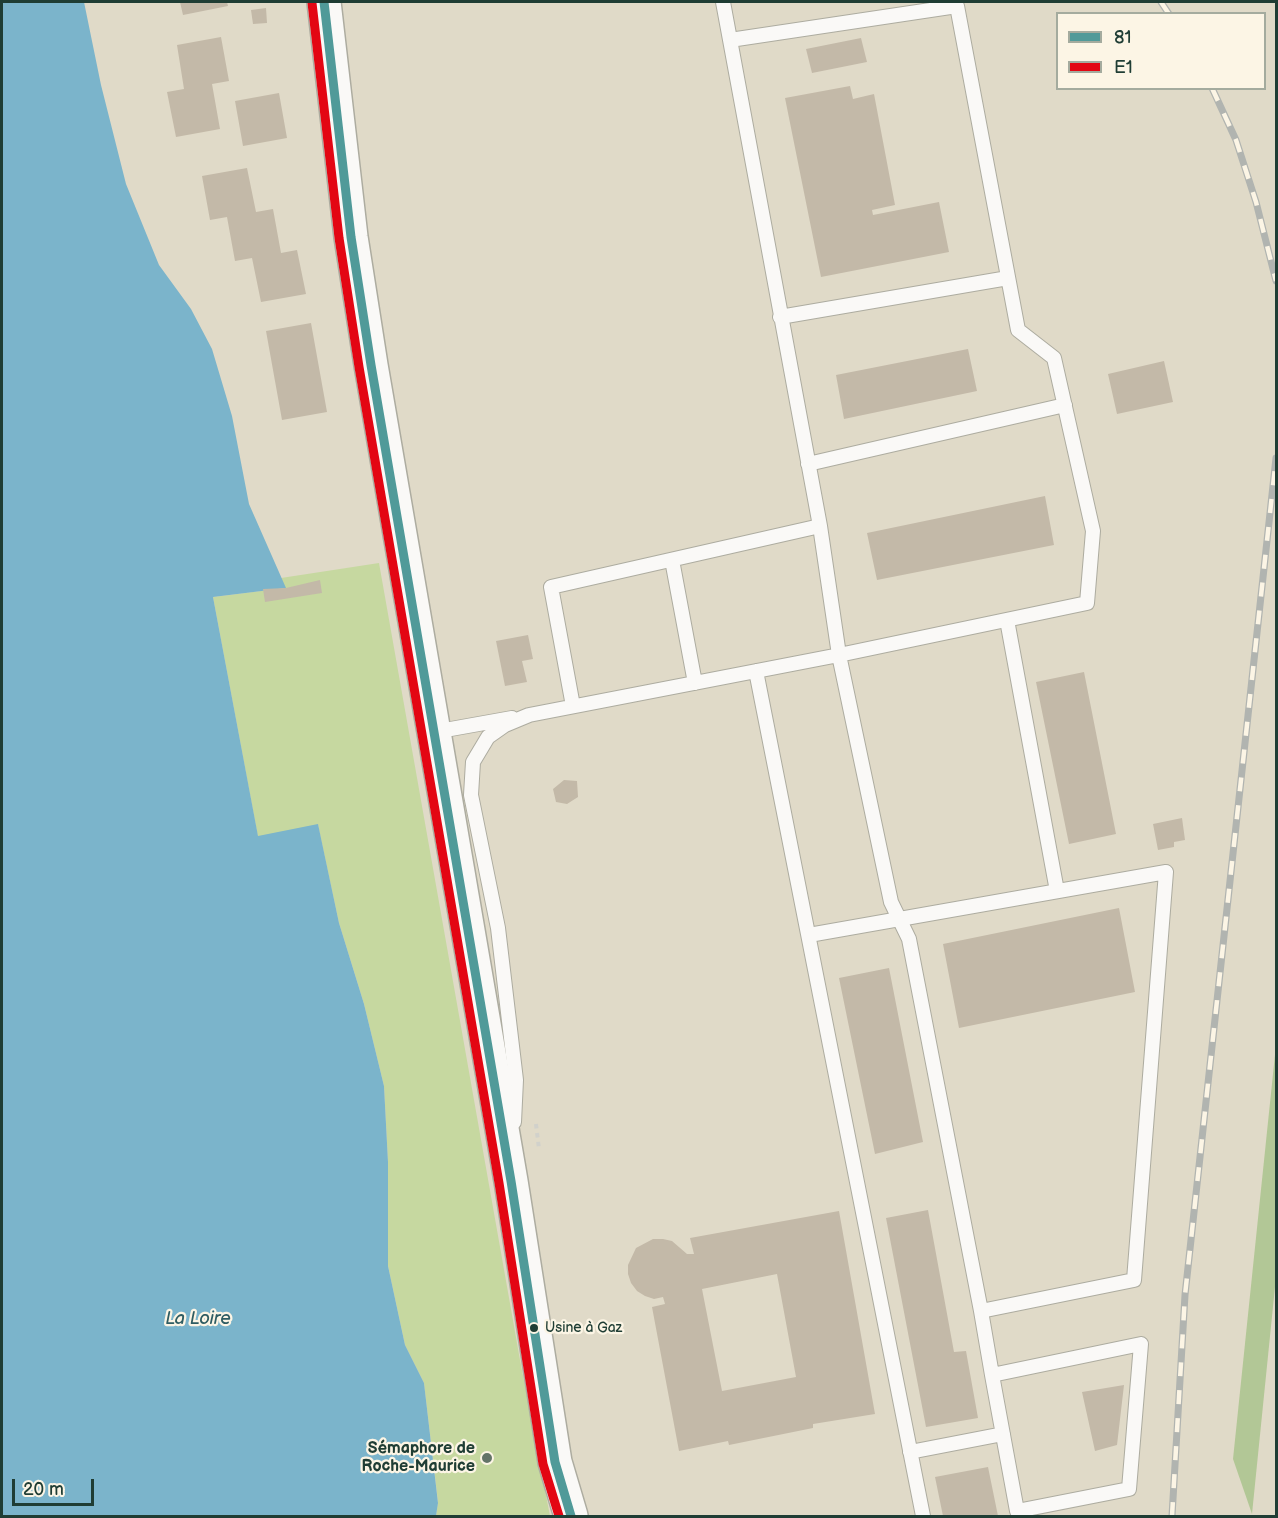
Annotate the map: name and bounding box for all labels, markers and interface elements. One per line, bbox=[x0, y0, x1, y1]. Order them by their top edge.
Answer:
legend bbox=[1056, 12, 1266, 90]
text: 81 bbox=[1114, 27, 1131, 48]
text: E1 bbox=[1114, 57, 1133, 78]
water label: La Loire bbox=[165, 1308, 231, 1330]
place label: Usine à Gaz bbox=[545, 1320, 622, 1336]
marker: Usine à Gaz bbox=[528, 1322, 540, 1334]
place label: Sémaphore de Roche-Maurice bbox=[361, 1439, 475, 1477]
marker: Sémaphore de Roche-Maurice bbox=[480, 1451, 494, 1465]
scale bar bbox=[15, 1467, 98, 1505]
text: 20 m bbox=[23, 1479, 64, 1500]

